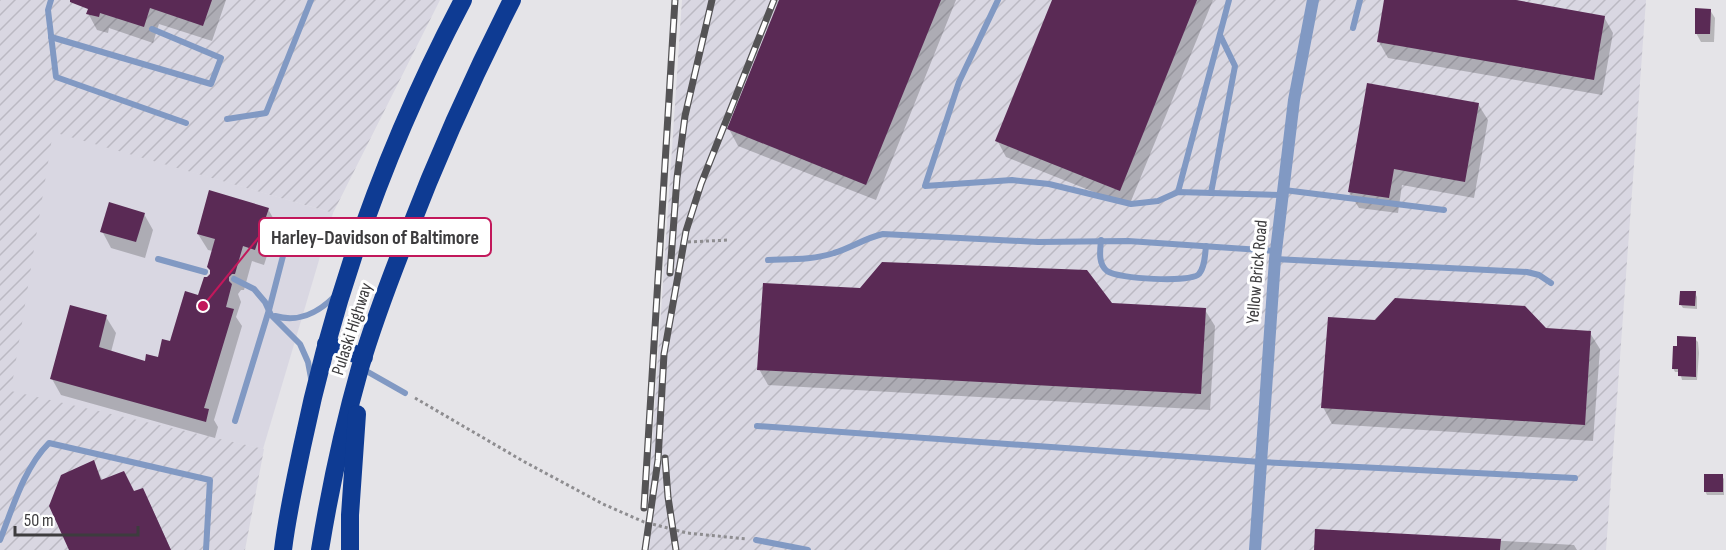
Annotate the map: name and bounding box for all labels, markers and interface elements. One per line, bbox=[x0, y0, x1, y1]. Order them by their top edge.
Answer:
callout: Harley-Davidson of Baltimore bbox=[259, 218, 491, 256]
street label: Yellow Brick Road bbox=[1242, 219, 1272, 325]
text: Harley-Davidson of Baltimore bbox=[271, 226, 479, 250]
street label: Pulaski Highway bbox=[327, 280, 377, 378]
scale bar bbox=[15, 499, 138, 537]
text: 50 m bbox=[24, 510, 54, 531]

